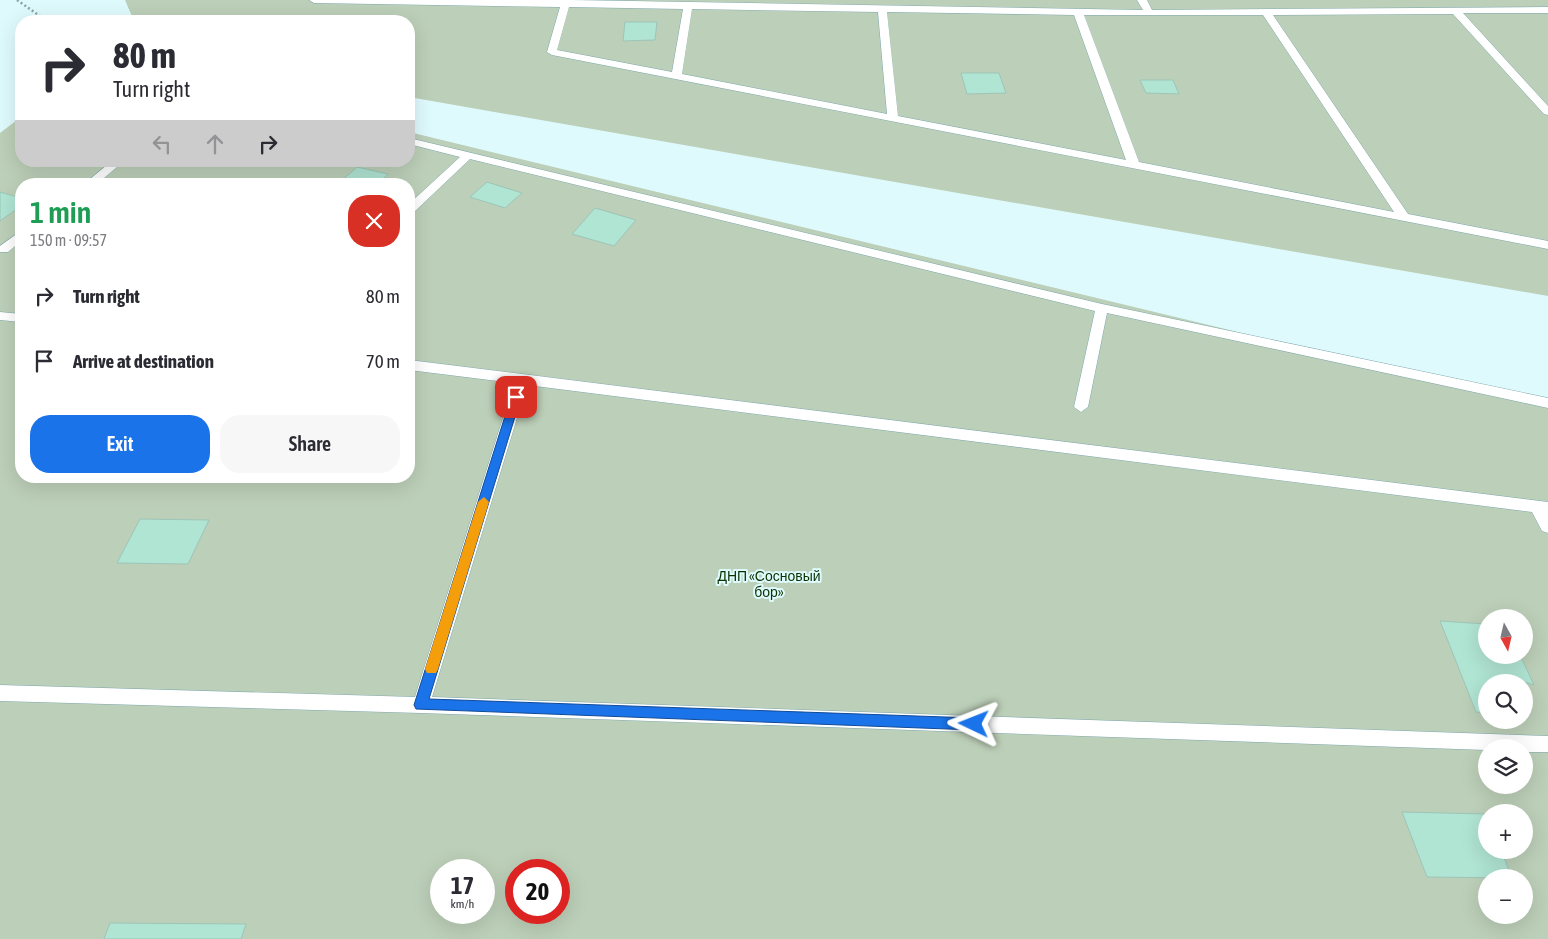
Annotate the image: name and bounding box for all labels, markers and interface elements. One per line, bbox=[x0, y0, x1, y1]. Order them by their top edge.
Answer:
icon: right bbox=[30, 35, 95, 100]
text: 80 m bbox=[113, 35, 176, 75]
text: Turn right bbox=[113, 76, 190, 102]
icon: left bbox=[148, 130, 176, 158]
icon: ahead bbox=[201, 130, 229, 158]
icon: right bbox=[254, 130, 282, 158]
text: 1 min bbox=[30, 195, 91, 229]
button: close bbox=[348, 195, 400, 247]
text: 150 m · 09:57 bbox=[30, 231, 107, 249]
icon: right bbox=[30, 282, 58, 310]
text: Turn right bbox=[73, 285, 140, 307]
text: 80 m bbox=[366, 285, 400, 307]
icon: arrive bbox=[30, 347, 58, 375]
text: Arrive at destination bbox=[73, 350, 214, 372]
text: 70 m bbox=[366, 350, 400, 372]
pin bbox=[495, 376, 537, 418]
icon: arrive bbox=[502, 383, 530, 411]
button: Exit bbox=[30, 415, 210, 473]
button: Share bbox=[220, 415, 400, 473]
park label: ДНП «Сосновый бор» bbox=[717, 568, 821, 600]
north arrow bbox=[1478, 609, 1532, 664]
map controls bbox=[1478, 609, 1533, 924]
button: search bbox=[1478, 674, 1533, 729]
position arrow bbox=[947, 697, 999, 749]
button: layers bbox=[1478, 739, 1533, 794]
button: + bbox=[1478, 804, 1533, 859]
speed limit sign: 20 bbox=[505, 859, 570, 924]
button: − bbox=[1478, 869, 1533, 924]
text: 17 bbox=[451, 871, 474, 899]
text: km/h bbox=[451, 897, 474, 911]

